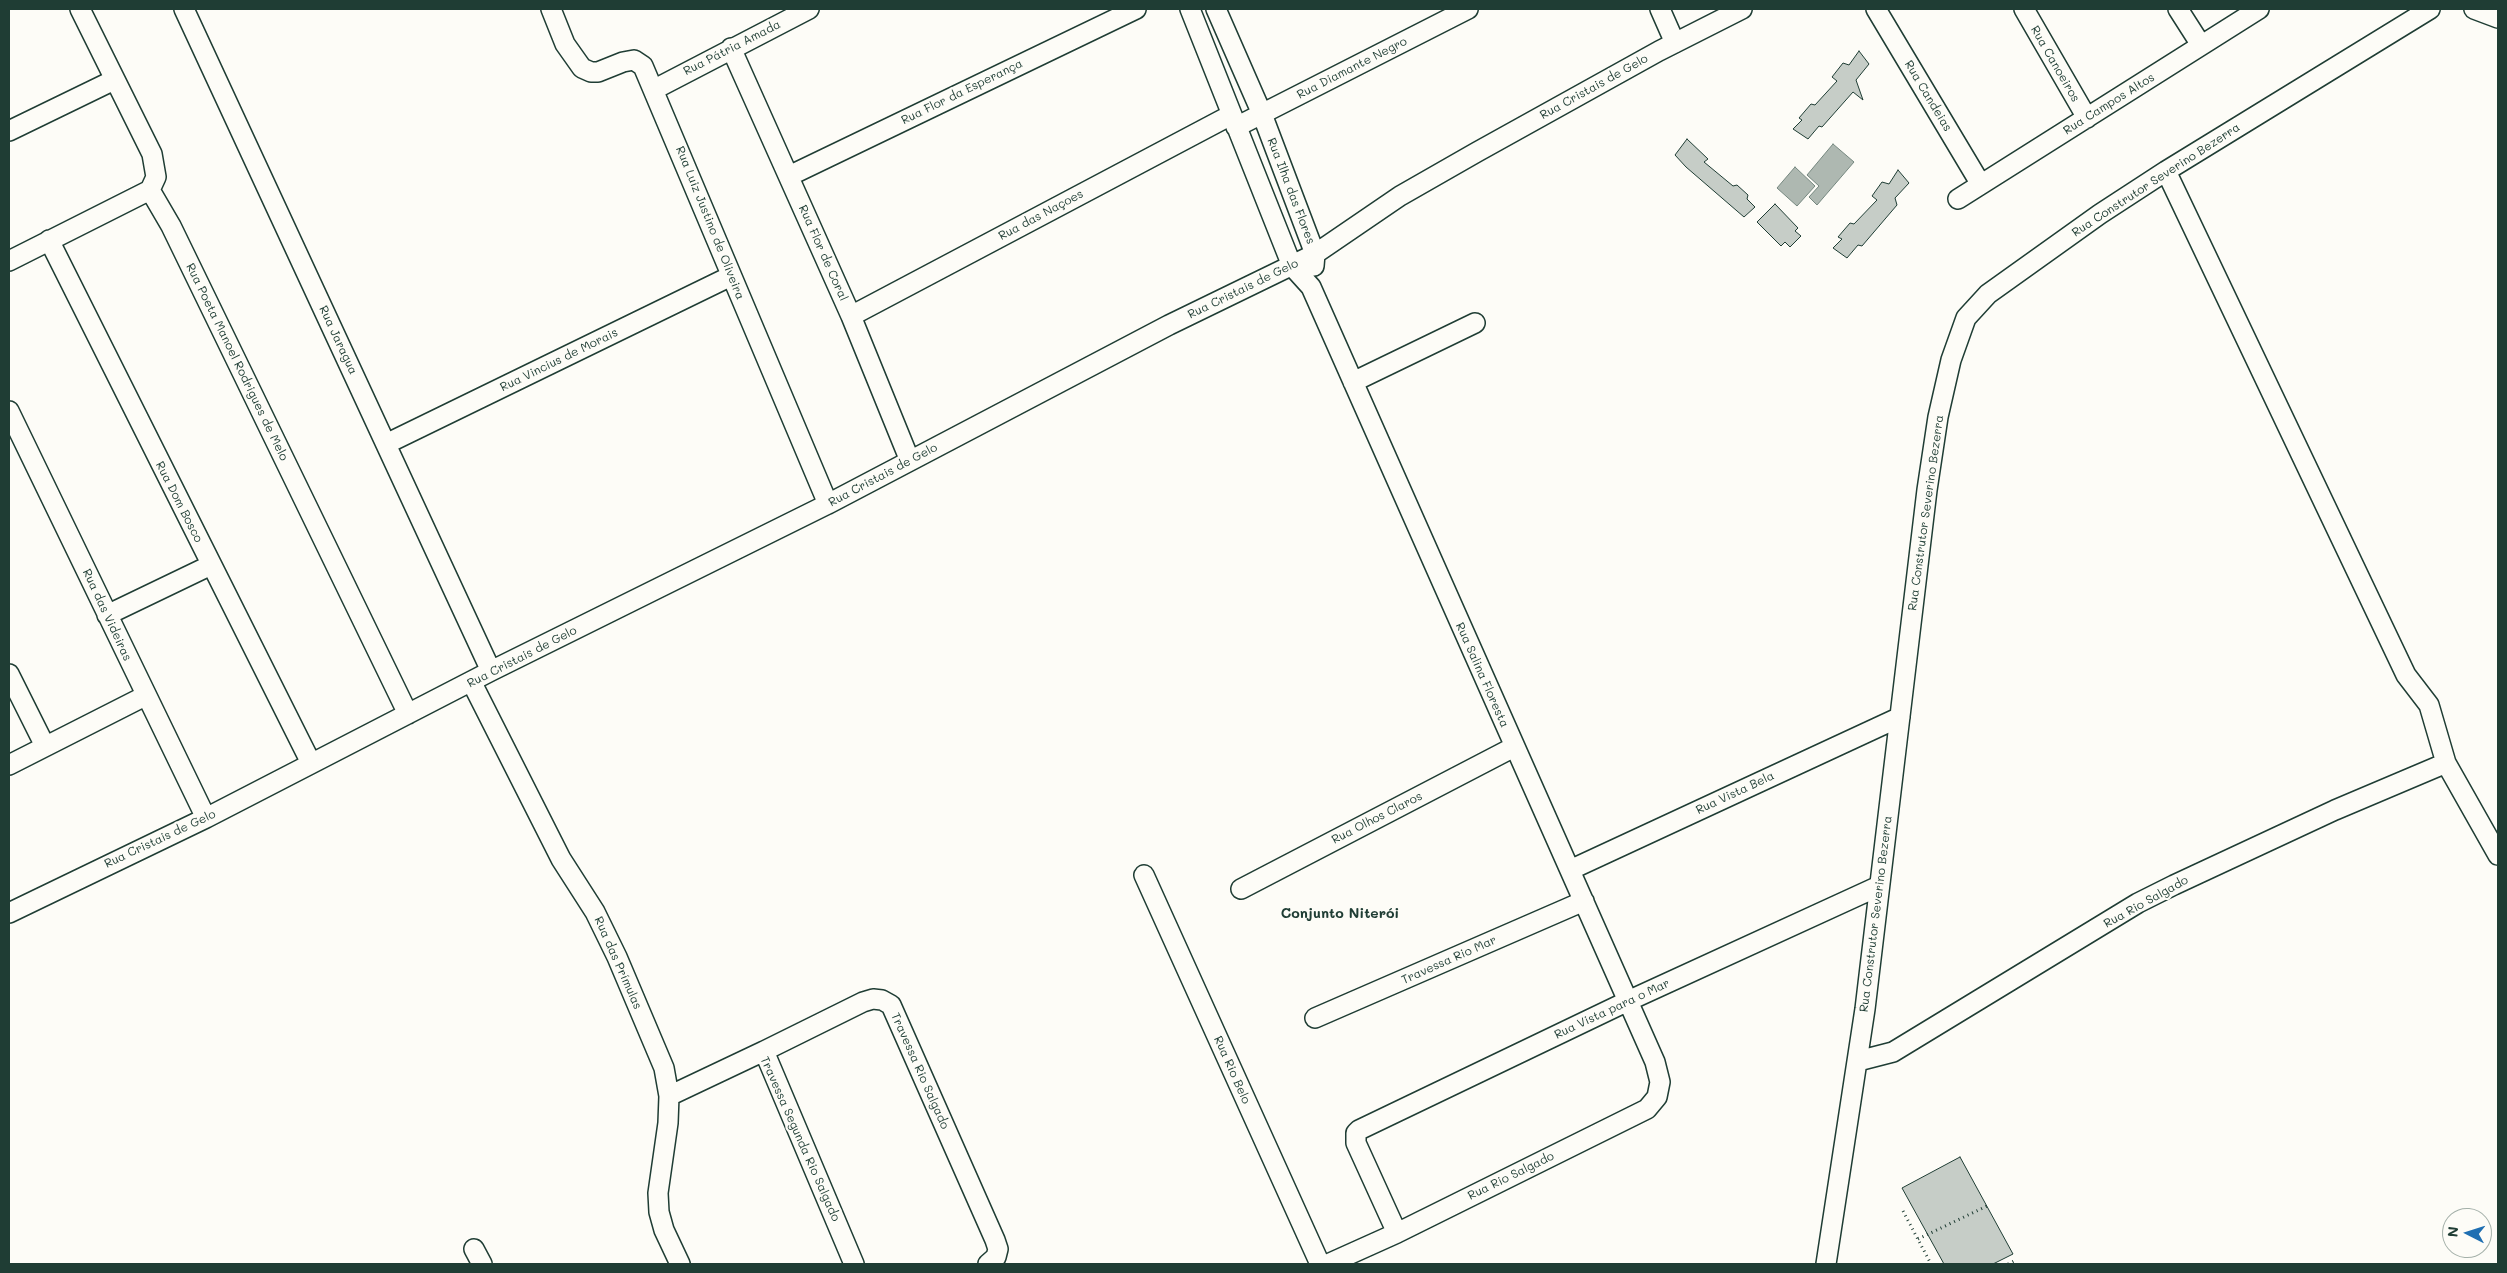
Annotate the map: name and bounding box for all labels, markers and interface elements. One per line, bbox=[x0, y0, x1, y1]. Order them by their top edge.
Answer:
street label: Rua Pátria Amada bbox=[681, 17, 783, 79]
street label: Rua Canoeiros bbox=[2027, 23, 2083, 105]
street label: Rua Diamante Negro bbox=[1295, 34, 1409, 102]
street label: Rua Cristais de Gelo bbox=[1538, 51, 1650, 123]
street label: Rua Flor da Esperança bbox=[899, 56, 1025, 128]
street label: Rua Candeias bbox=[1901, 58, 1955, 134]
street label: Rua Campos Altos bbox=[2061, 70, 2157, 138]
street label: Rua Construtor Severino Bezerra bbox=[2069, 120, 2243, 240]
street label: Rua Ilha das Flores bbox=[1264, 136, 1318, 246]
street label: Rua Luiz Justino de Oliveira bbox=[673, 144, 747, 302]
street label: Rua das Naçoes bbox=[996, 187, 1086, 243]
street label: Rua Flor de Coral bbox=[795, 203, 851, 303]
street label: Rua Cristais de Gelo bbox=[1185, 256, 1301, 322]
street label: Rua Poeta Manoel Rodrigues de Melo bbox=[183, 261, 291, 463]
street label: Rua Jaragua bbox=[316, 303, 360, 377]
street label: Rua Vincius de Morais bbox=[498, 325, 620, 395]
street label: Rua Construtor Severino Bezerra bbox=[1905, 414, 1947, 612]
street label: Rua Cristais de Gelo bbox=[826, 440, 940, 510]
street label: Rua Dom Bosco bbox=[152, 459, 206, 545]
street label: Rua das Videiras bbox=[79, 567, 135, 663]
street label: Rua Salina Floresta bbox=[1452, 620, 1512, 730]
street label: Rua Cristais de Gelo bbox=[465, 623, 579, 691]
street label: Rua Vista Bela bbox=[1694, 769, 1776, 817]
street label: Rua Olhos Claros bbox=[1329, 789, 1425, 847]
street label: Rua Cristais de Gelo bbox=[102, 807, 218, 871]
street label: Rua Construtor Severino Bezerra bbox=[1857, 815, 1895, 1013]
street label: Rua Rio Salgado bbox=[2101, 873, 2191, 931]
district label: Conjunto Niterói bbox=[1281, 906, 1399, 922]
street label: Rua das Prímulas bbox=[591, 914, 645, 1012]
street label: Travessa Rio Mar bbox=[1399, 933, 1499, 987]
street label: Rua Vista para o Mar bbox=[1552, 976, 1672, 1042]
street label: Travessa Rio Salgado bbox=[888, 1011, 952, 1131]
street label: Rua Rio Belo bbox=[1211, 1034, 1253, 1106]
street label: Travessa Segunda Rio Salgado bbox=[757, 1054, 843, 1224]
street label: Rua Rio Salgado bbox=[1465, 1149, 1557, 1203]
north arrow bbox=[2442, 1208, 2492, 1258]
text: N bbox=[2443, 1226, 2462, 1238]

